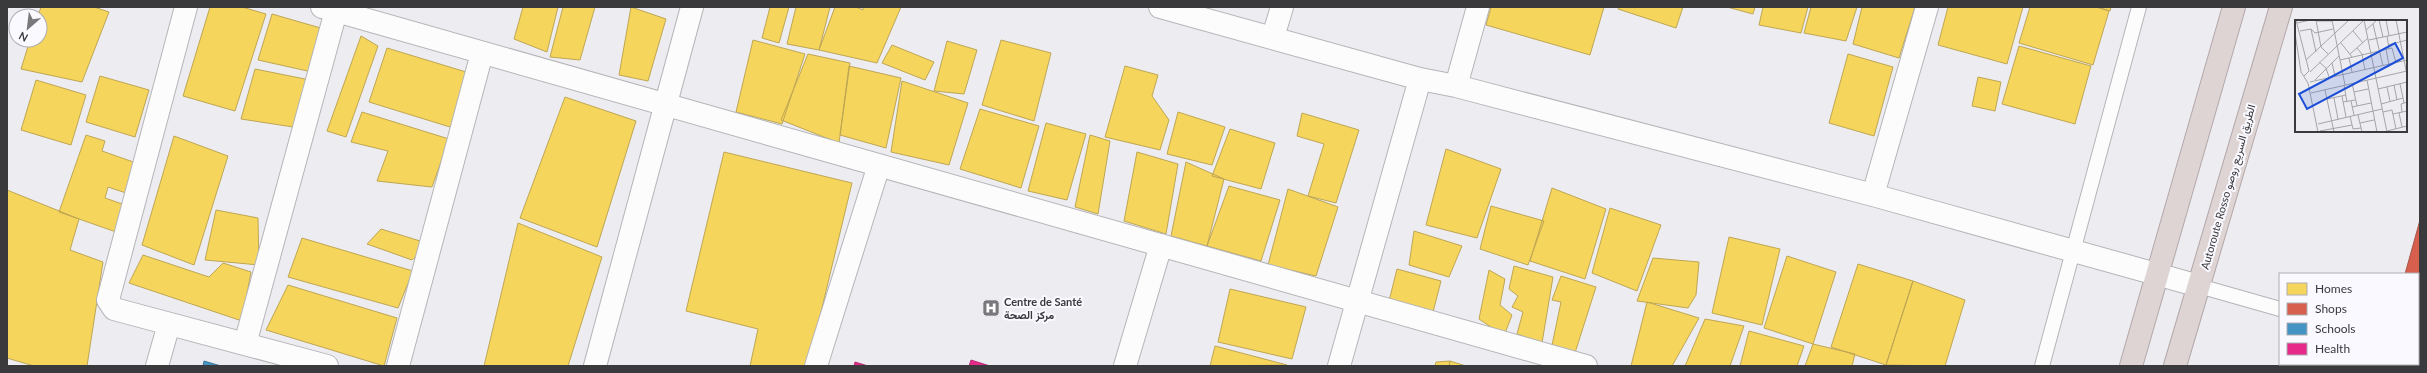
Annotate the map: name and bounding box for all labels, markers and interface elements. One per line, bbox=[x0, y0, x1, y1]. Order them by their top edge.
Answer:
north arrow bbox=[8, 8, 48, 48]
inset map bbox=[2295, 20, 2407, 132]
text: N bbox=[16, 30, 30, 45]
street label: Autoroute Rosso الطريق السريع روصو bbox=[2198, 103, 2259, 271]
legend bbox=[2279, 273, 2419, 365]
text: Homes bbox=[2315, 281, 2352, 296]
place label: Centre de Santé مركز الصحة bbox=[1004, 295, 1082, 322]
hospital icon: Centre de Santé مركز الصحة bbox=[981, 298, 1001, 318]
text: Shops bbox=[2315, 301, 2347, 316]
text: Schools bbox=[2315, 321, 2356, 336]
text: Health bbox=[2315, 341, 2350, 356]

